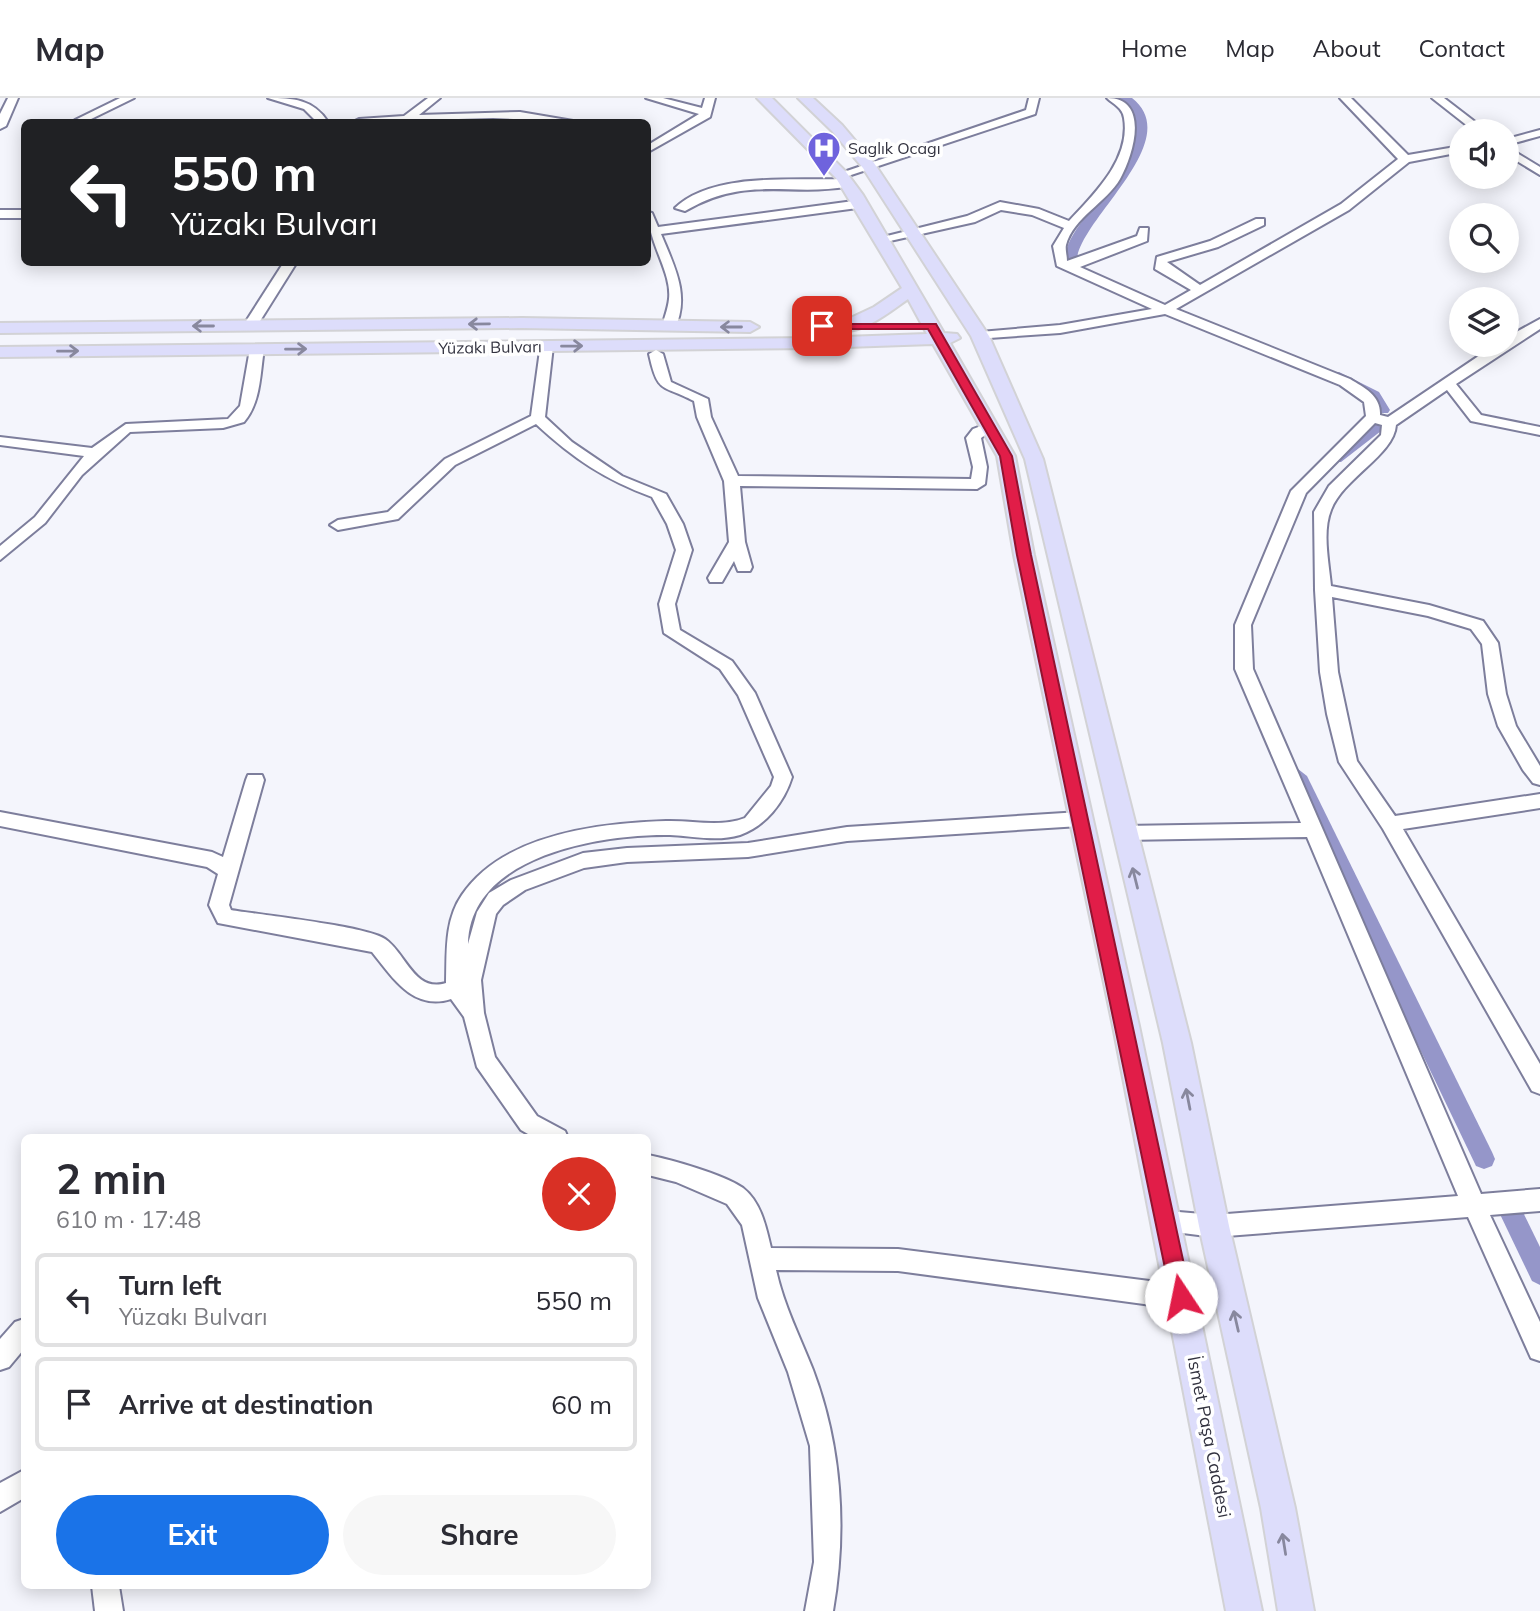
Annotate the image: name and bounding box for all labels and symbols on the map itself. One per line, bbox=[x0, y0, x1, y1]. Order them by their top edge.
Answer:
hospital icon: Saglık Ocagı bbox=[805, 129, 843, 178]
place label: Saglık Ocagı bbox=[848, 138, 941, 158]
pin bbox=[792, 296, 852, 356]
one-way arrow bbox=[468, 317, 491, 331]
one-way arrow bbox=[191, 320, 214, 333]
one-way arrow bbox=[720, 320, 743, 334]
street label: Yüzakı Bulvarı bbox=[437, 336, 542, 358]
one-way arrow bbox=[560, 339, 583, 352]
one-way arrow bbox=[284, 342, 307, 356]
one-way arrow bbox=[56, 344, 79, 358]
one-way arrow bbox=[1128, 867, 1141, 890]
one-way arrow bbox=[1181, 1088, 1195, 1111]
position arrow bbox=[1144, 1260, 1218, 1334]
one-way arrow bbox=[1229, 1311, 1242, 1333]
street label: İsmet Paşa Caddesi bbox=[1183, 1354, 1236, 1520]
one-way arrow bbox=[1277, 1533, 1290, 1556]

